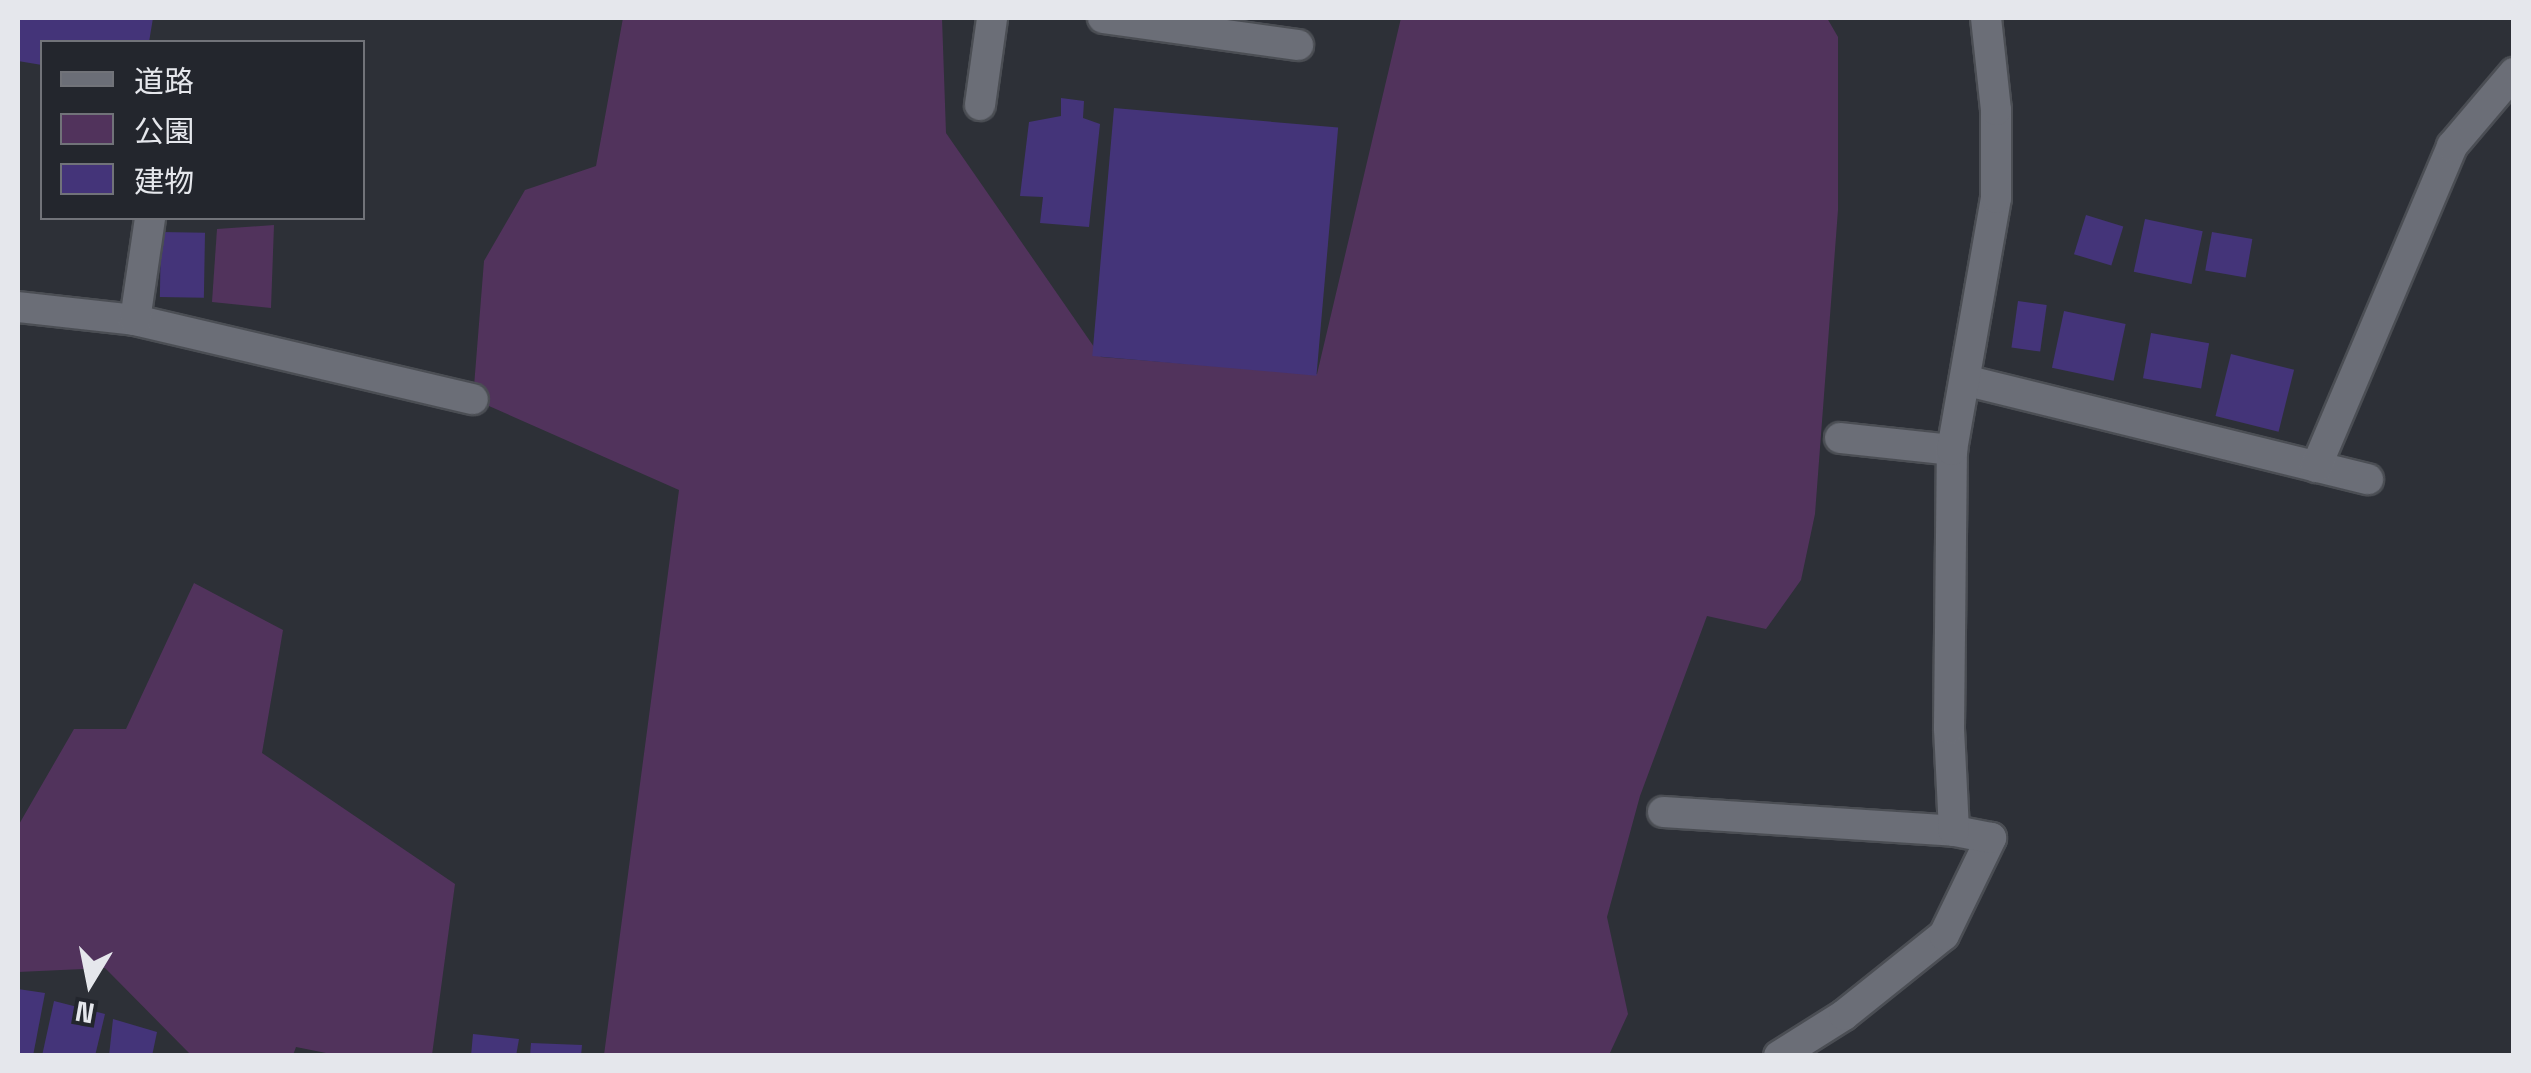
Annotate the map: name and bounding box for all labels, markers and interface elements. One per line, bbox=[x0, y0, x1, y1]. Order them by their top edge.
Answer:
legend bbox=[40, 40, 365, 220]
text: 道路 bbox=[134, 62, 194, 101]
text: 公園 bbox=[134, 112, 194, 151]
text: 建物 bbox=[134, 162, 194, 201]
north arrow bbox=[40, 933, 140, 1033]
text: N bbox=[72, 993, 97, 1032]

